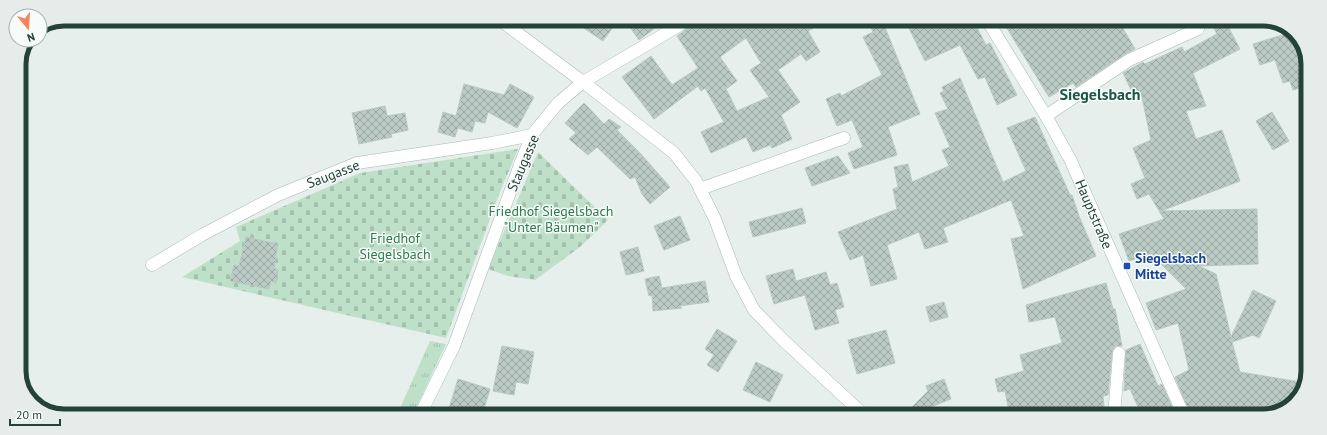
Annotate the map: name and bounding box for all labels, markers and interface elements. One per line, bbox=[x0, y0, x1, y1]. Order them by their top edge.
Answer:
north arrow bbox=[8, 8, 48, 48]
text: N bbox=[25, 30, 37, 45]
district label: Siegelsbach bbox=[1059, 84, 1141, 104]
street label: Staugasse bbox=[503, 132, 543, 194]
street label: Saugasse bbox=[304, 156, 362, 192]
street label: Hauptstraße bbox=[1071, 176, 1117, 252]
park label: Friedhof Siegelsbach "Unter Bäumen" bbox=[489, 202, 613, 236]
park label: Friedhof Siegelsbach bbox=[359, 229, 431, 263]
place label: Siegelsbach Mitte bbox=[1135, 249, 1206, 283]
marker: Siegelsbach Mitte bbox=[1122, 261, 1132, 271]
scale bar bbox=[10, 401, 60, 427]
text: 20 m bbox=[16, 407, 42, 422]

